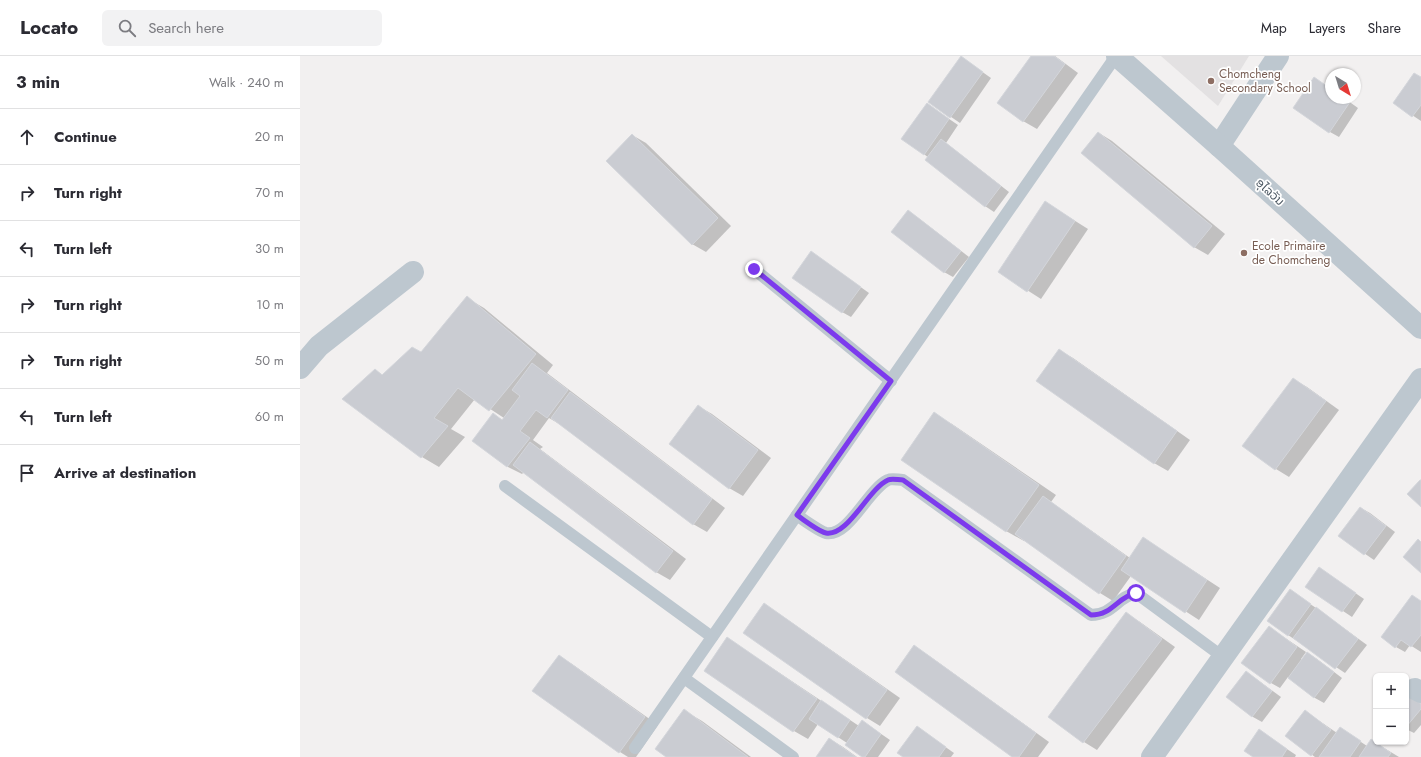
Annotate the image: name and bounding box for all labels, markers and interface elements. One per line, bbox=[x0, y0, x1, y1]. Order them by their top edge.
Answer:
search box bbox=[102, 10, 382, 46]
text: Locato bbox=[20, 14, 78, 41]
icon: search bbox=[116, 17, 138, 39]
text: Search here bbox=[148, 17, 224, 39]
text: Map bbox=[1261, 18, 1287, 38]
text: Layers bbox=[1309, 18, 1345, 38]
text: Share bbox=[1367, 18, 1401, 38]
place label: Chomcheng Secondary School bbox=[1219, 65, 1311, 97]
north arrow bbox=[1325, 68, 1361, 104]
text: 3 min bbox=[16, 70, 60, 94]
text: Walk · 240 m bbox=[209, 73, 284, 92]
marker: Chomcheng Secondary School bbox=[1206, 76, 1216, 86]
icon: ahead bbox=[16, 126, 38, 148]
text: Continue bbox=[54, 126, 117, 148]
text: 20 m bbox=[255, 127, 284, 146]
street label: ອຸໄລວັນ bbox=[1252, 174, 1288, 210]
icon: right bbox=[16, 182, 38, 204]
text: Turn right bbox=[54, 182, 122, 204]
text: 70 m bbox=[255, 183, 284, 202]
place label: Ecole Primaire de Chomcheng bbox=[1252, 237, 1330, 269]
icon: left bbox=[16, 238, 38, 260]
text: Turn left bbox=[54, 238, 112, 260]
text: 30 m bbox=[255, 239, 284, 258]
marker: Ecole Primaire de Chomcheng bbox=[1239, 248, 1249, 258]
route end bbox=[745, 260, 763, 278]
icon: right bbox=[16, 294, 38, 316]
text: Turn right bbox=[54, 294, 122, 316]
text: 10 m bbox=[256, 295, 284, 314]
icon: right bbox=[16, 350, 38, 372]
text: Turn right bbox=[54, 350, 122, 372]
text: 50 m bbox=[255, 351, 284, 370]
icon: left bbox=[16, 406, 38, 428]
text: Turn left bbox=[54, 406, 112, 428]
text: 60 m bbox=[255, 407, 284, 426]
icon: arrive bbox=[16, 462, 38, 484]
text: Arrive at destination bbox=[54, 462, 196, 484]
route start bbox=[1127, 584, 1145, 602]
map controls bbox=[1373, 673, 1409, 745]
button: + bbox=[1373, 673, 1409, 709]
button: − bbox=[1373, 709, 1409, 745]

